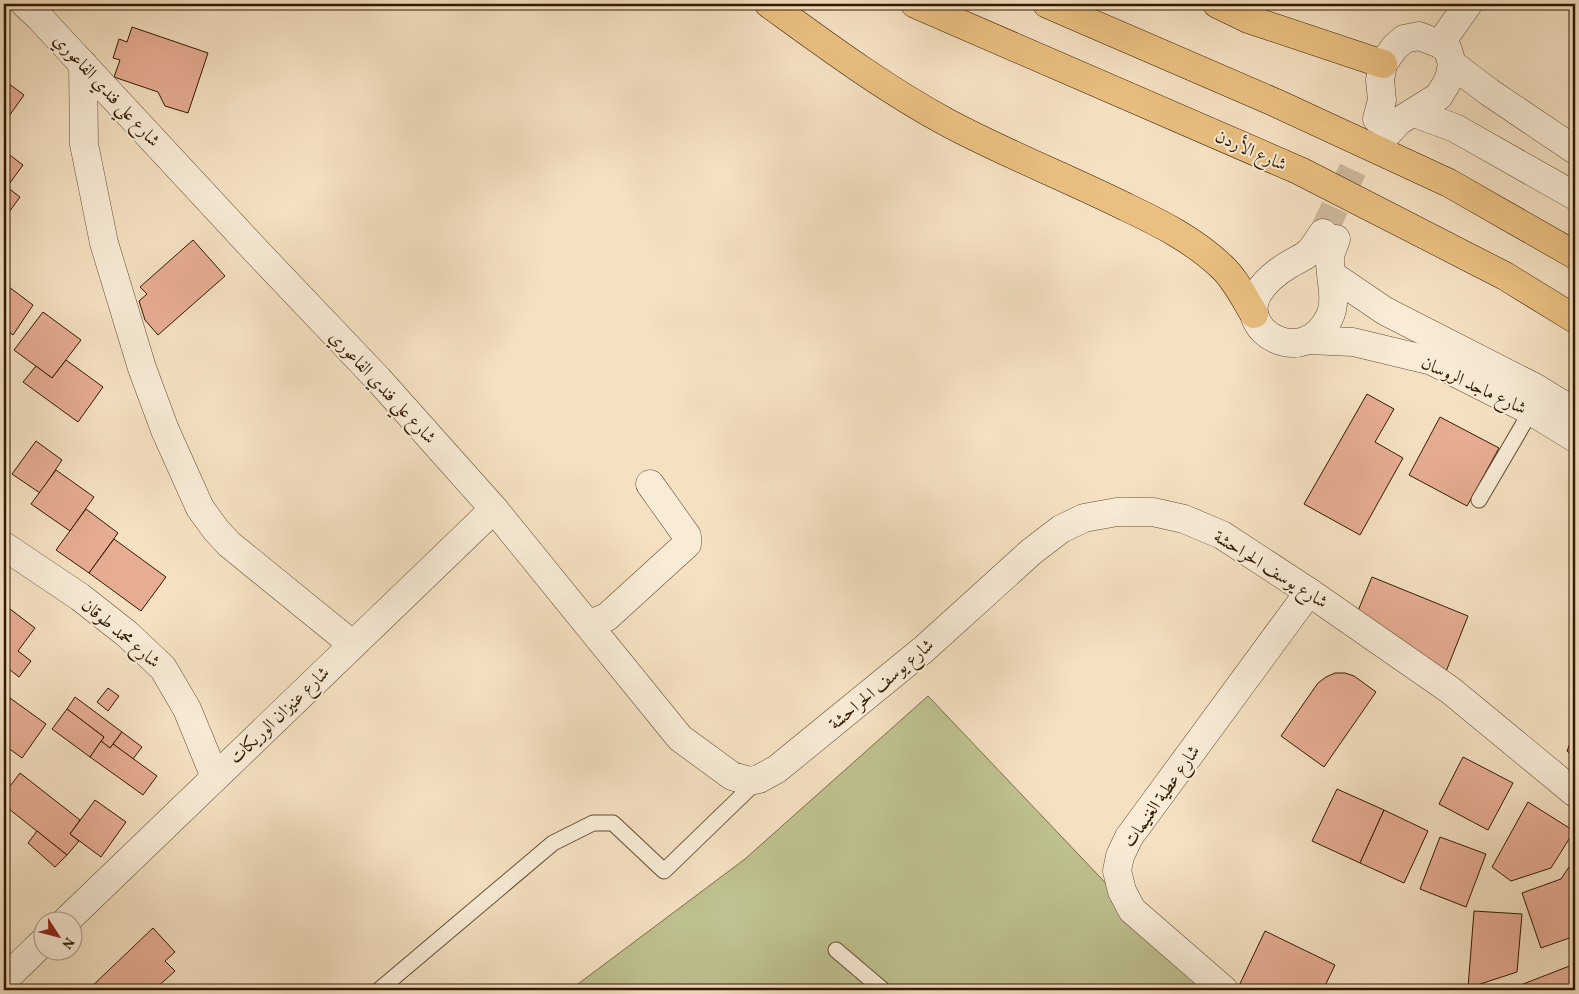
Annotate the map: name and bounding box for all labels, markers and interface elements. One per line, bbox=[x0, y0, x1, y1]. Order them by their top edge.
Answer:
street label: شارع علي فندي الفاعوري bbox=[45, 29, 165, 155]
street label: شارع الأردن bbox=[1210, 123, 1291, 179]
street label: شارع علي فندي الفاعوري bbox=[321, 326, 441, 452]
street label: شارع ماجد الروسان bbox=[1416, 351, 1530, 423]
street label: شارع يوسف الحراحشة bbox=[1208, 525, 1332, 616]
street label: شارع محمد طوقان bbox=[75, 594, 165, 675]
street label: شارع يوسف الحراحشة bbox=[824, 634, 941, 737]
street label: شارع عنيزان الوريكات bbox=[224, 662, 337, 771]
street label: شارع عطية الغنيمات bbox=[1118, 741, 1208, 854]
north arrow bbox=[32, 912, 82, 962]
text: N bbox=[57, 933, 78, 952]

